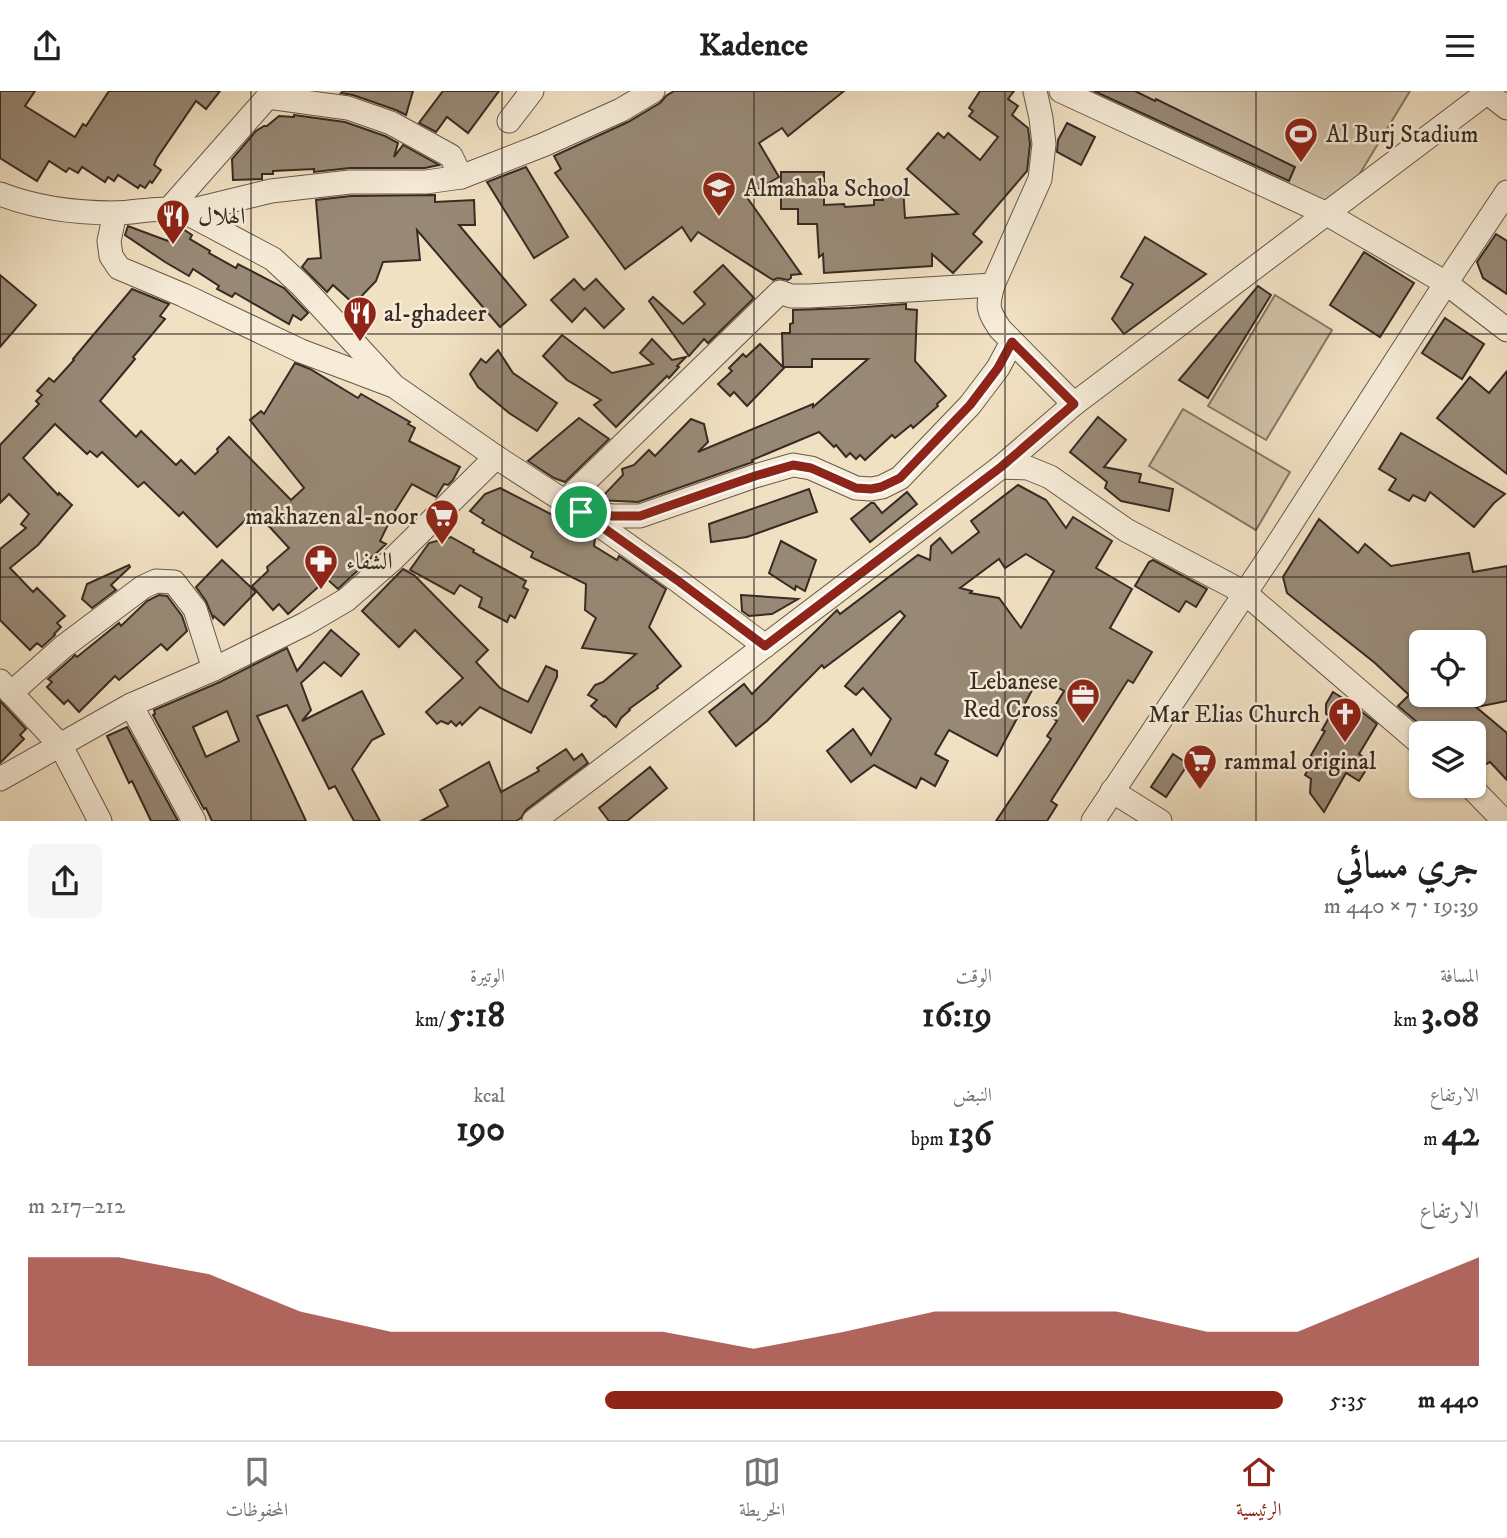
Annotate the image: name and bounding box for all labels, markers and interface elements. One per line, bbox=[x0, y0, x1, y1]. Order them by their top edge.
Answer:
text: Kadence bbox=[699, 26, 808, 66]
icon: share bbox=[28, 27, 66, 65]
icon: menu bbox=[1441, 27, 1479, 65]
sports icon: Al Burj Stadium bbox=[1282, 115, 1320, 164]
place label: Al Burj Stadium bbox=[1326, 120, 1478, 150]
school or university icon: Almahaba School bbox=[700, 169, 738, 218]
place label: Almahaba School bbox=[744, 174, 911, 204]
restaurant icon: الهلال bbox=[154, 197, 192, 246]
place label: الهلال bbox=[198, 202, 245, 232]
restaurant icon: al-ghadeer bbox=[341, 294, 379, 343]
place label: al-ghadeer bbox=[384, 299, 486, 329]
pin bbox=[551, 482, 611, 542]
icon: arrive bbox=[562, 493, 600, 531]
supermarket icon: makhazen al-noor bbox=[423, 497, 461, 546]
place label: makhazen al-noor bbox=[245, 502, 418, 532]
pharmacy icon: الشفاء bbox=[302, 542, 340, 591]
place label: الشفاء bbox=[346, 547, 393, 577]
map controls bbox=[1409, 630, 1486, 798]
button: locate bbox=[1409, 630, 1486, 707]
place label: Lebanese Red Cross bbox=[963, 667, 1058, 725]
office icon: Lebanese Red Cross bbox=[1064, 676, 1102, 725]
church icon: Mar Elias Church bbox=[1326, 695, 1364, 744]
place label: Mar Elias Church bbox=[1148, 700, 1320, 730]
button: layers bbox=[1409, 721, 1486, 798]
supermarket icon: rammal original bbox=[1181, 742, 1219, 791]
place label: rammal original bbox=[1224, 747, 1377, 777]
text: جري مسائي bbox=[1335, 842, 1479, 890]
button: share bbox=[28, 844, 102, 918]
text: 19:39 · 7 × 440 m bbox=[1324, 892, 1479, 921]
text: الوتيرة bbox=[470, 965, 505, 988]
text: الوقت bbox=[956, 965, 992, 988]
text: المسافة bbox=[1440, 965, 1479, 988]
text: 5:18 bbox=[448, 994, 505, 1038]
text: 16:19 bbox=[922, 994, 992, 1038]
text: 3.08 bbox=[1421, 994, 1479, 1038]
text: /km bbox=[415, 1009, 448, 1032]
text: km bbox=[1394, 1009, 1421, 1032]
text: النبض bbox=[953, 1084, 992, 1107]
text: الارتفاع bbox=[1430, 1084, 1479, 1107]
text: kcal bbox=[474, 1085, 505, 1108]
text: 190 bbox=[456, 1108, 505, 1152]
text: 136 bbox=[948, 1113, 992, 1157]
text: 42 bbox=[1442, 1113, 1479, 1157]
text: bpm bbox=[911, 1128, 948, 1151]
text: m bbox=[1423, 1128, 1442, 1151]
text: 212–217 m bbox=[28, 1192, 125, 1221]
text: الارتفاع bbox=[1419, 1197, 1479, 1226]
text: 5:35 bbox=[1330, 1386, 1367, 1415]
text: 440 m bbox=[1418, 1386, 1479, 1415]
tab: المحفوظات bbox=[225, 1453, 288, 1528]
tab: الخريطة bbox=[739, 1453, 785, 1528]
tab: الرئيسية bbox=[1236, 1453, 1282, 1528]

